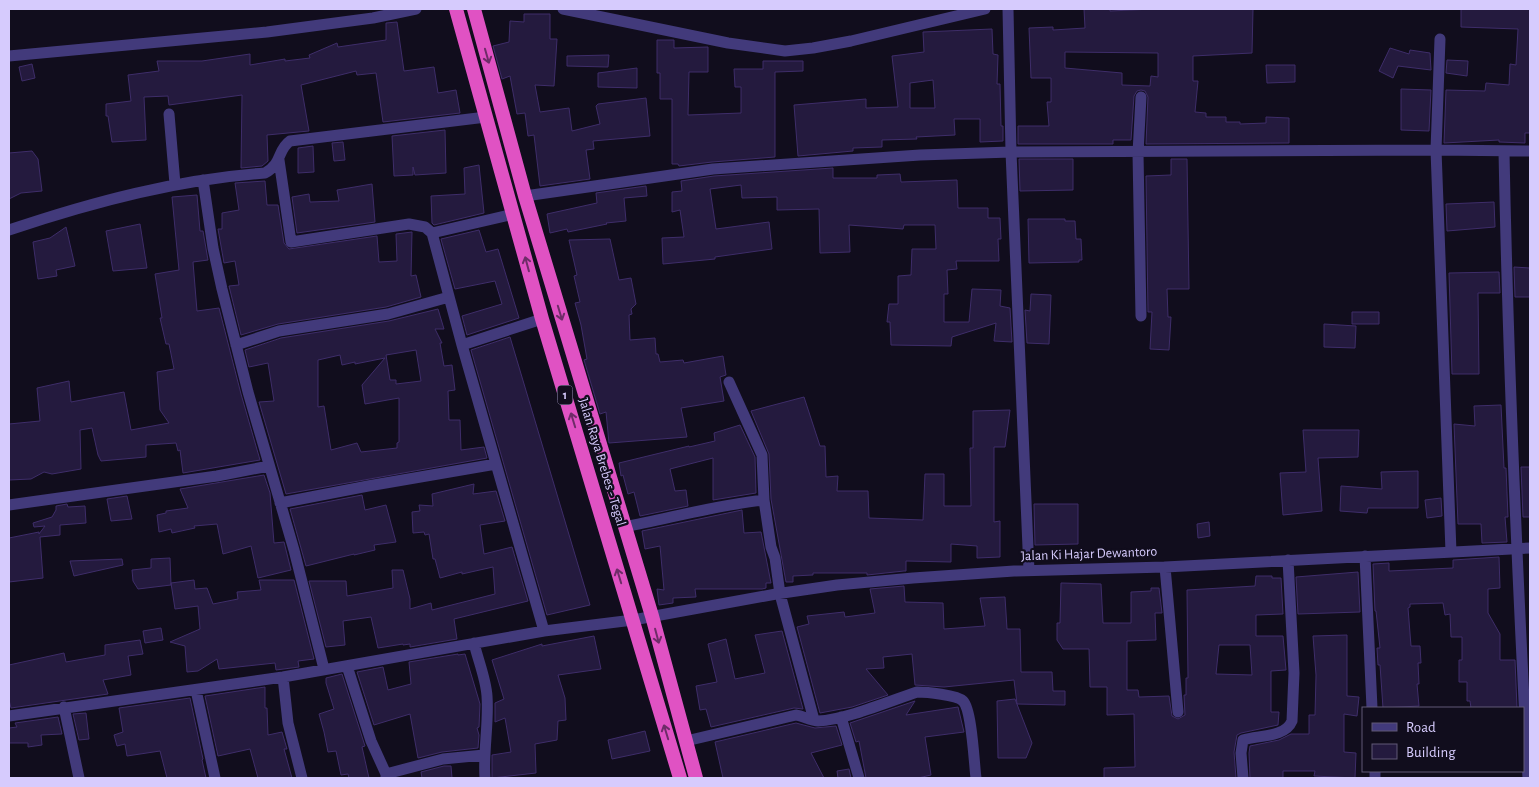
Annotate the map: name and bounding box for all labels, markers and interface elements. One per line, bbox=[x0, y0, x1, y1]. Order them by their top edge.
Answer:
one-way arrow bbox=[483, 47, 492, 63]
one-way arrow bbox=[522, 257, 531, 273]
one-way arrow bbox=[556, 305, 566, 321]
road number: 1 bbox=[558, 386, 572, 404]
street label: Jalan Raya Brebes - Tegal bbox=[576, 396, 628, 528]
one-way arrow bbox=[567, 413, 577, 429]
street label: Jalan Ki Hajar Dewantoro bbox=[1021, 545, 1158, 563]
one-way arrow bbox=[614, 568, 624, 584]
one-way arrow bbox=[653, 628, 663, 644]
legend bbox=[1362, 707, 1524, 772]
text: Road bbox=[1406, 720, 1436, 735]
one-way arrow bbox=[661, 724, 671, 740]
text: Building bbox=[1406, 745, 1456, 760]

